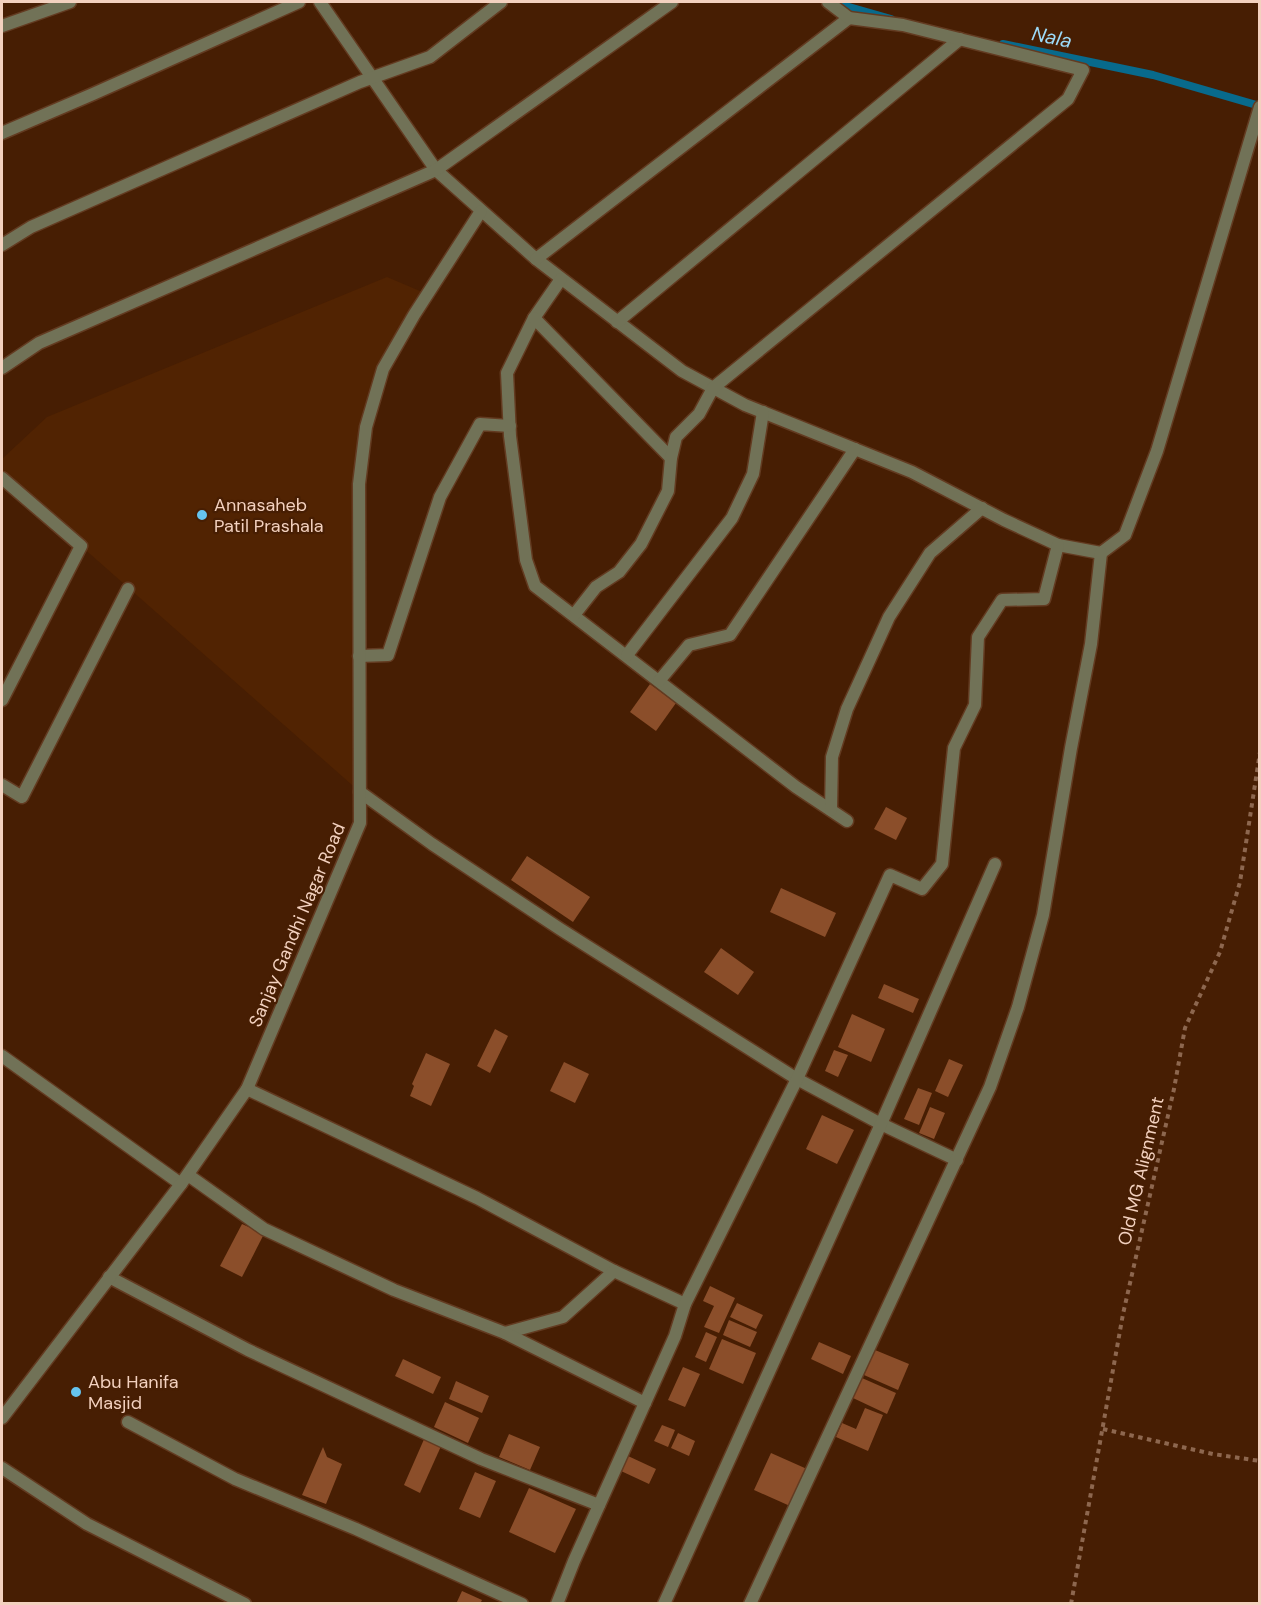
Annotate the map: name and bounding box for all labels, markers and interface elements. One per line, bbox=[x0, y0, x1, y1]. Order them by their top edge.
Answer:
water label: Nala bbox=[1030, 20, 1074, 54]
place label: Annasaheb Patil Prashala bbox=[214, 493, 324, 538]
marker: Annasaheb Patil Prashala bbox=[195, 508, 209, 522]
street label: Sanjay Gandhi Nagar Road bbox=[243, 819, 351, 1031]
street label: Old MG Alignment bbox=[1112, 1094, 1170, 1248]
place label: Abu Hanifa Masjid bbox=[88, 1370, 179, 1415]
marker: Abu Hanifa Masjid bbox=[69, 1385, 83, 1399]

